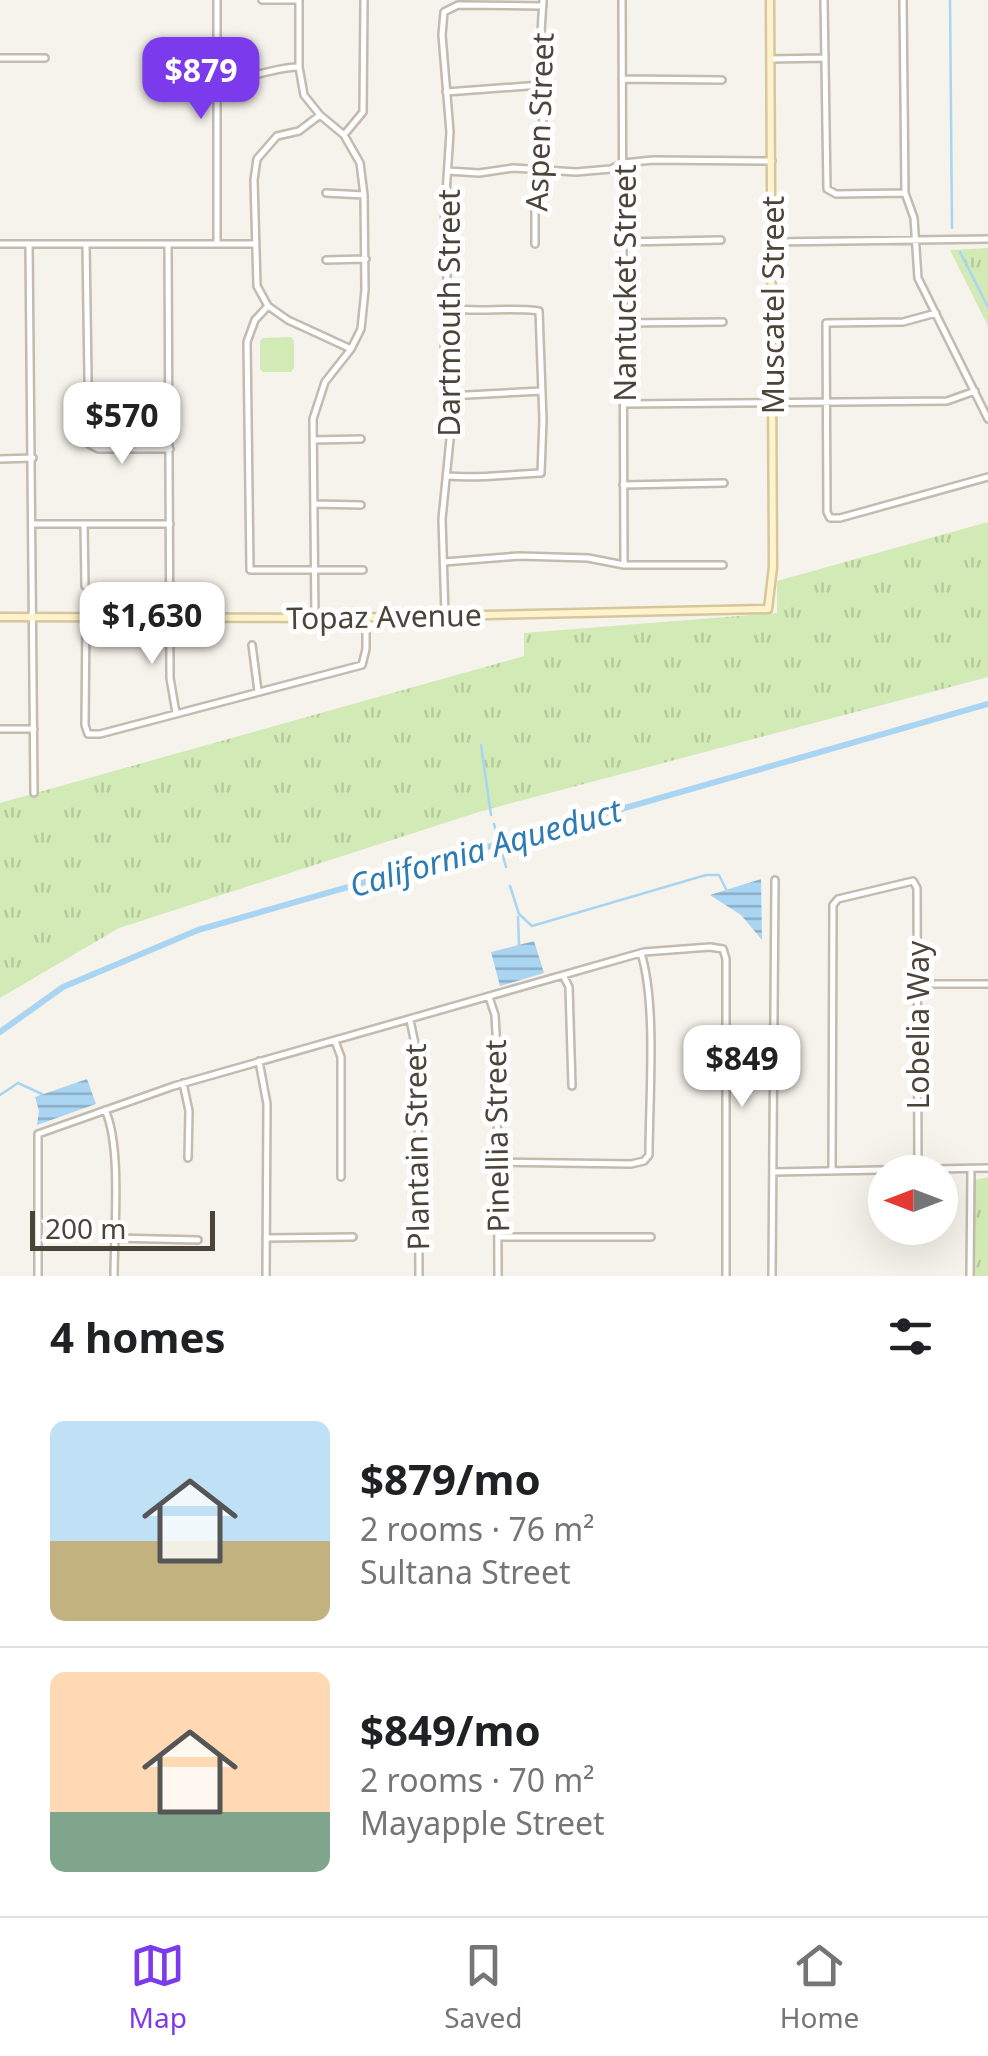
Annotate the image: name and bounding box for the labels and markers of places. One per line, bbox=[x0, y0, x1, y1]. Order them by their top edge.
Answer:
pin: $879 bbox=[142, 37, 260, 122]
pin: $570 bbox=[63, 382, 181, 467]
pin: $1,630 bbox=[71, 582, 233, 667]
pin: $849 bbox=[683, 1025, 801, 1110]

